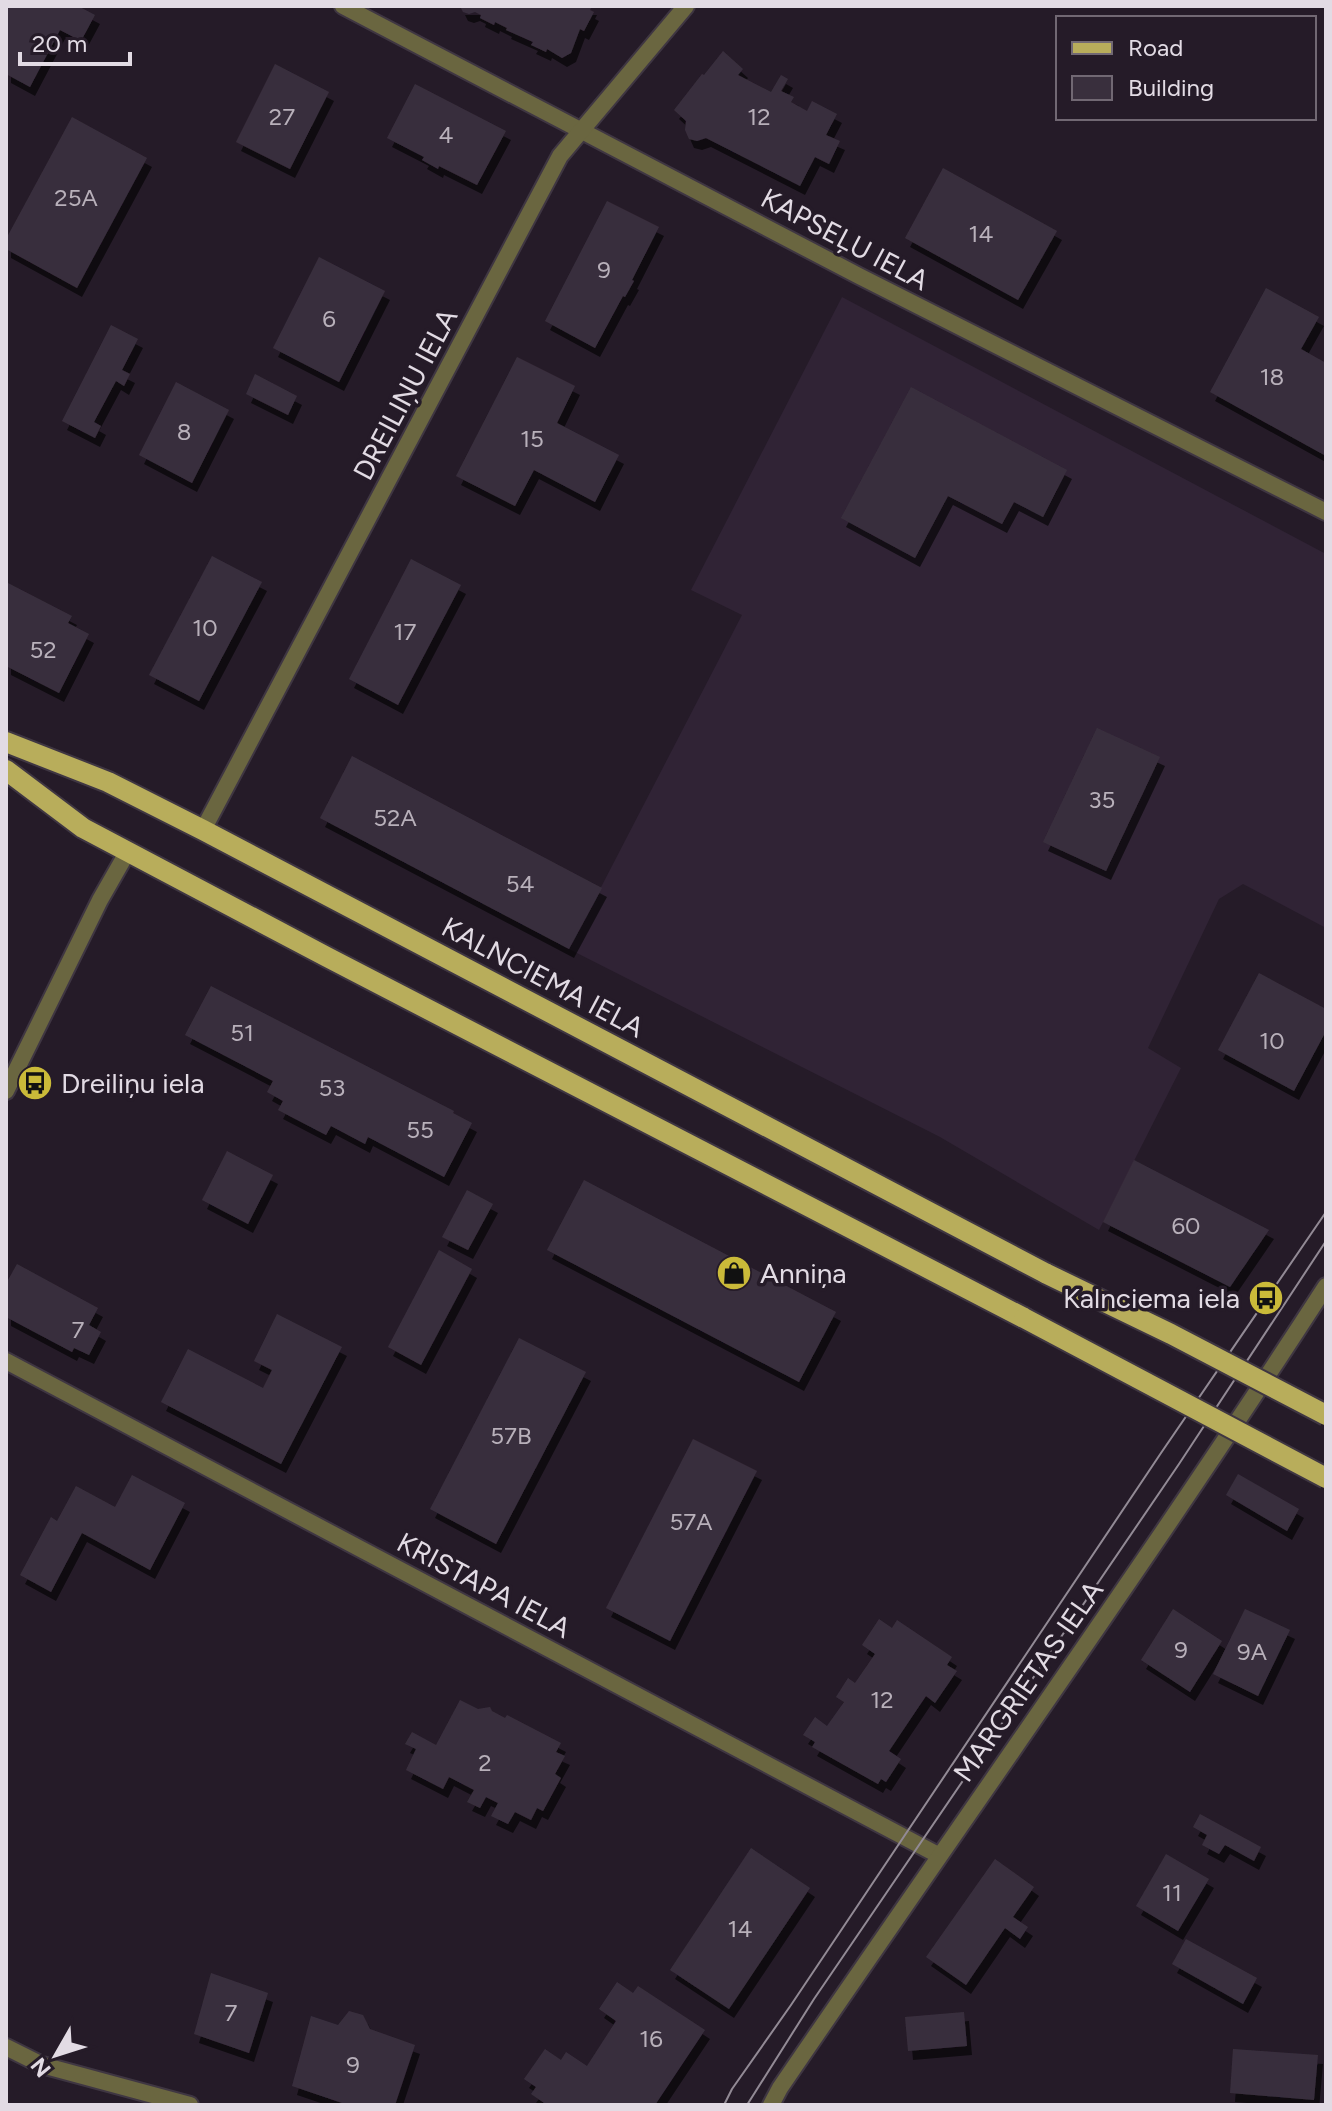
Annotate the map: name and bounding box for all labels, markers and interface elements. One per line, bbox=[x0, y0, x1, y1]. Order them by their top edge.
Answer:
scale bar bbox=[20, 16, 130, 66]
legend bbox=[1056, 16, 1316, 120]
text: 20 m bbox=[32, 29, 87, 58]
text: Road bbox=[1128, 33, 1183, 62]
text: Building bbox=[1128, 73, 1214, 102]
house number: 27 bbox=[269, 102, 295, 131]
house number: 12 bbox=[747, 102, 771, 131]
house number: 4 bbox=[439, 120, 454, 149]
street label: KAPSEĻU IELA bbox=[755, 181, 935, 297]
house number: 25A bbox=[54, 183, 98, 212]
house number: 14 bbox=[969, 219, 993, 248]
house number: 9 bbox=[597, 255, 611, 284]
street label: DREILIŅU IELA bbox=[346, 302, 464, 485]
house number: 6 bbox=[322, 304, 336, 333]
house number: 18 bbox=[1260, 362, 1284, 391]
house number: 8 bbox=[177, 417, 191, 446]
house number: 15 bbox=[520, 424, 544, 453]
house number: 10 bbox=[192, 613, 218, 642]
house number: 17 bbox=[394, 617, 417, 646]
house number: 52 bbox=[29, 635, 57, 664]
house number: 35 bbox=[1089, 785, 1115, 814]
house number: 52A bbox=[373, 803, 417, 832]
house number: 54 bbox=[506, 869, 534, 898]
street label: KALNCIEMA IELA bbox=[436, 909, 650, 1045]
house number: 51 bbox=[230, 1018, 254, 1047]
house number: 10 bbox=[1259, 1026, 1285, 1055]
bus stop icon: Dreiliņu iela bbox=[16, 1064, 54, 1102]
place label: Dreiliņu iela bbox=[61, 1066, 205, 1100]
house number: 53 bbox=[319, 1073, 345, 1102]
house number: 55 bbox=[406, 1115, 434, 1144]
house number: 60 bbox=[1172, 1211, 1200, 1240]
shop icon: Anniņa bbox=[715, 1254, 753, 1292]
place label: Anniņa bbox=[760, 1256, 847, 1290]
bus stop icon: Kalnciema iela bbox=[1247, 1279, 1285, 1317]
place label: Kalnciema iela bbox=[1063, 1281, 1240, 1315]
house number: 7 bbox=[72, 1315, 85, 1344]
house number: 57B bbox=[490, 1421, 532, 1450]
house number: 57A bbox=[670, 1507, 713, 1536]
street label: KRISTAPA IELA bbox=[391, 1525, 577, 1645]
street label: MARGRIETAS IELA bbox=[946, 1574, 1110, 1788]
house number: 9 bbox=[1174, 1635, 1188, 1664]
house number: 9A bbox=[1237, 1637, 1268, 1666]
house number: 12 bbox=[870, 1685, 894, 1714]
house number: 2 bbox=[478, 1748, 492, 1777]
house number: 11 bbox=[1162, 1878, 1182, 1907]
house number: 14 bbox=[728, 1914, 752, 1943]
house number: 7 bbox=[225, 1998, 238, 2027]
north arrow bbox=[16, 2015, 96, 2095]
house number: 16 bbox=[639, 2024, 663, 2053]
house number: 9 bbox=[346, 2050, 360, 2079]
text: N bbox=[25, 2052, 57, 2082]

